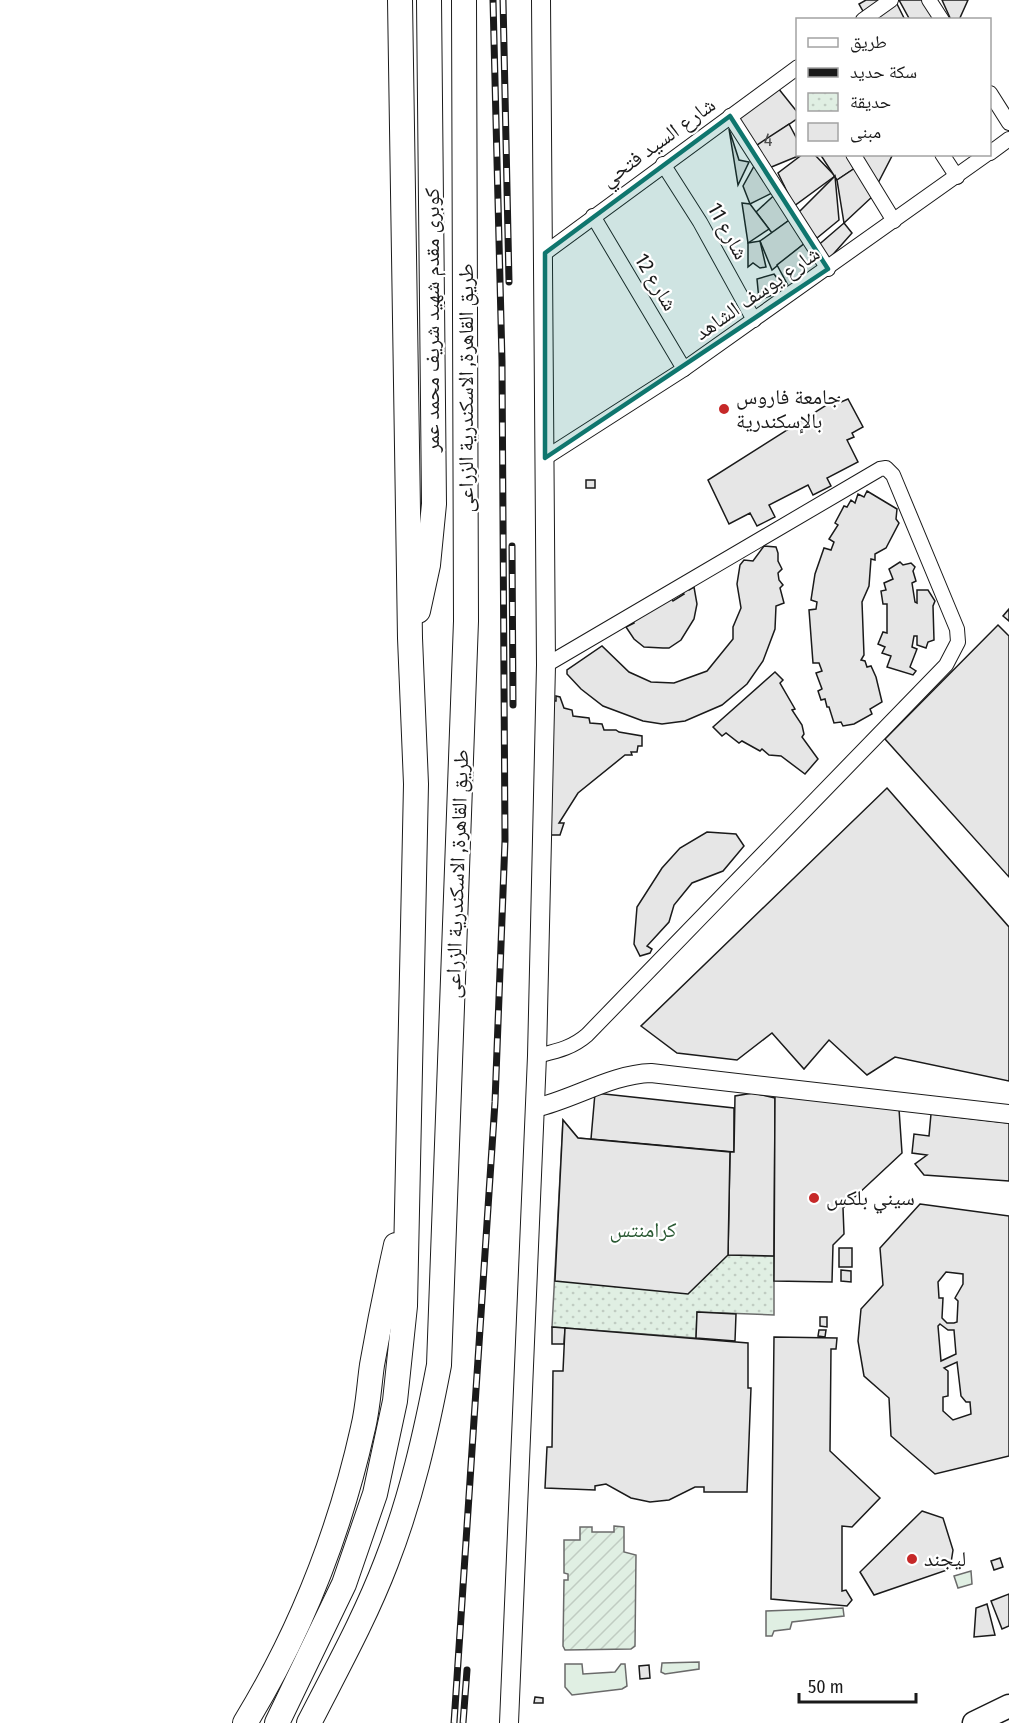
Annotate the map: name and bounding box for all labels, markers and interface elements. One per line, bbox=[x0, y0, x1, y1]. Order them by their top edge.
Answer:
legend bbox=[796, 18, 991, 156]
text: طريق bbox=[850, 31, 887, 53]
text: سكة حديد bbox=[850, 61, 917, 83]
text: حديقة bbox=[850, 91, 891, 113]
street label: شارع السيد فتحي bbox=[596, 92, 722, 195]
text: مبنى bbox=[850, 121, 881, 143]
house number: 4 bbox=[764, 129, 773, 151]
street label: كوبرى مقدم شهيد شريف محمد عمر bbox=[419, 188, 446, 453]
street label: شارع 11 bbox=[702, 198, 754, 264]
street label: شارع يوسف الشاهد bbox=[689, 240, 825, 346]
street label: شارع 12 bbox=[629, 249, 683, 315]
street label: طريق القاهرة, الاسكندرية الزراعى bbox=[453, 263, 479, 513]
place label: جامعة فاروس بالإسكندرية bbox=[736, 384, 841, 434]
marker: جامعة فاروس بالإسكندرية bbox=[717, 402, 731, 416]
street label: طريق القاهرة, الاسكندرية الزراعى bbox=[440, 749, 474, 999]
place label: سيني بلكس bbox=[826, 1185, 915, 1214]
marker: سيني بلكس bbox=[807, 1191, 821, 1205]
park label: كرامنتس bbox=[610, 1217, 677, 1243]
place label: ليجند bbox=[924, 1546, 966, 1572]
marker: ليجند bbox=[905, 1552, 919, 1566]
scale bar bbox=[799, 1666, 916, 1704]
text: 50 m bbox=[808, 1676, 844, 1698]

